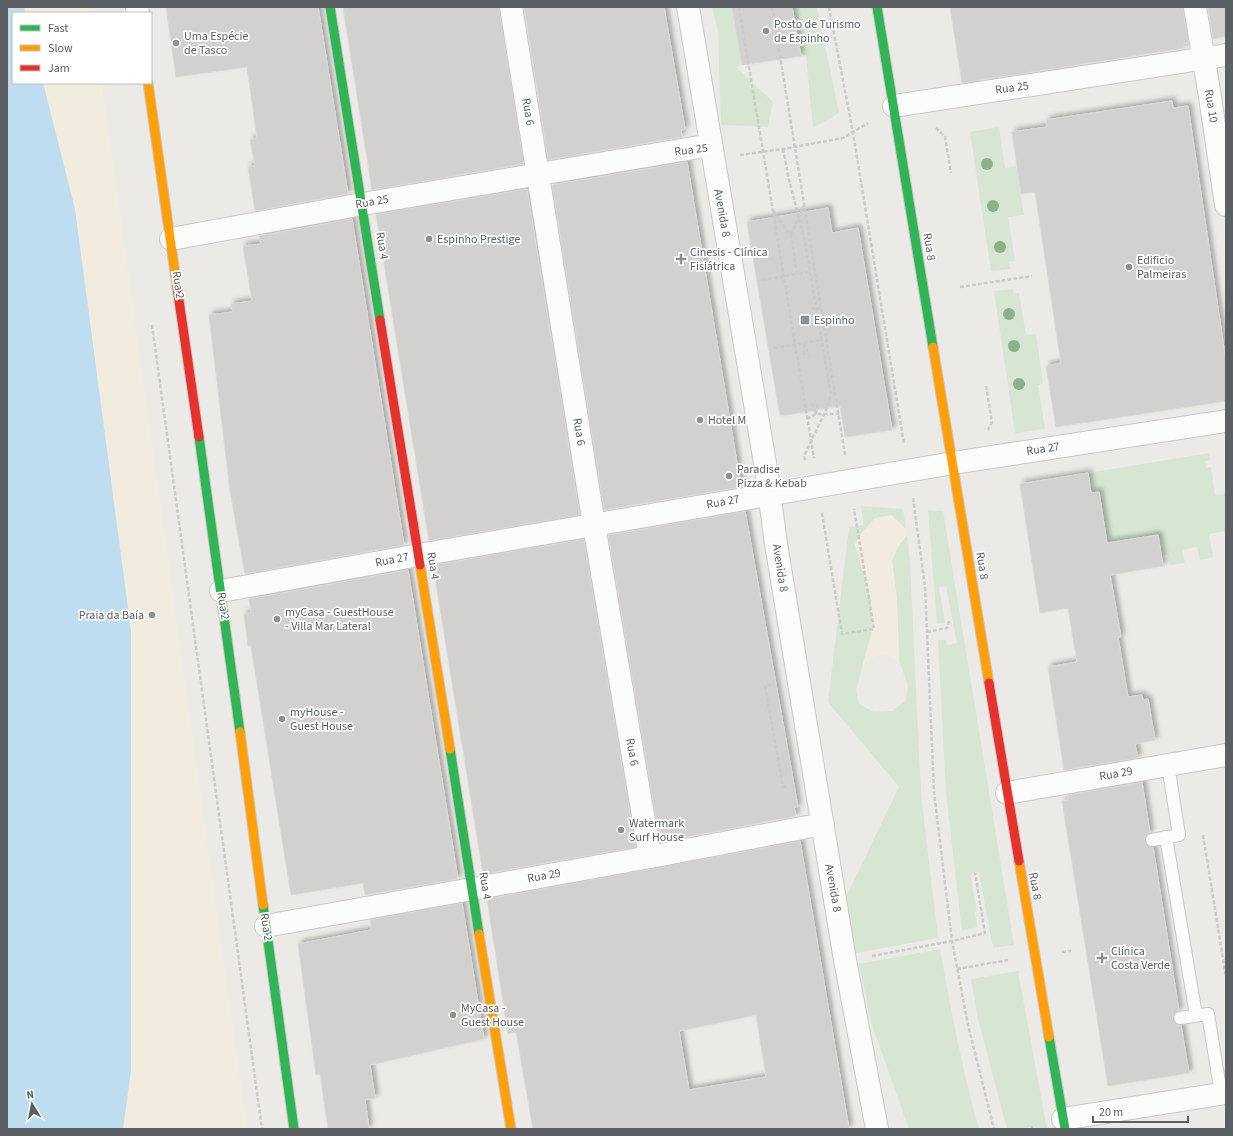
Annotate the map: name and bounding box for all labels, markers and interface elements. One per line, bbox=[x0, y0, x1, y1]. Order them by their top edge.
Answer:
legend bbox=[12, 12, 152, 84]
place label: Posto de Turismo de Espinho bbox=[774, 16, 861, 47]
text: Fast bbox=[48, 20, 68, 37]
marker: Posto de Turismo de Espinho bbox=[761, 26, 771, 36]
place label: Uma Espécie de Tasco bbox=[184, 28, 249, 59]
marker: Uma Espécie de Tasco bbox=[171, 38, 181, 48]
text: Slow bbox=[48, 40, 73, 57]
text: Jam bbox=[48, 60, 70, 77]
street label: Rua 25 bbox=[994, 77, 1030, 99]
street label: Rua 10 bbox=[1200, 88, 1222, 124]
street label: Rua 6 bbox=[517, 97, 539, 127]
street label: Rua 25 bbox=[673, 140, 709, 160]
street label: Avenida 8 bbox=[709, 188, 735, 238]
street label: Rua 25 bbox=[354, 191, 390, 213]
street label: Rua 4 bbox=[371, 231, 393, 261]
place label: Espinho Prestige bbox=[437, 231, 520, 248]
street label: Rua 8 bbox=[918, 232, 940, 262]
marker: Espinho Prestige bbox=[424, 234, 434, 244]
place label: Cinesis - Clínica Fisiátrica bbox=[690, 244, 768, 275]
place label: Edificio Palmeiras bbox=[1137, 252, 1186, 283]
marker: Cinesis - Clínica Fisiátrica bbox=[675, 253, 687, 265]
marker: Edificio Palmeiras bbox=[1124, 262, 1134, 272]
street label: Rua 2 bbox=[168, 270, 188, 300]
place label: Espinho bbox=[814, 312, 855, 329]
marker: Espinho bbox=[799, 314, 811, 326]
place label: Hotel M bbox=[708, 412, 746, 429]
marker: Hotel M bbox=[695, 415, 705, 425]
street label: Rua 6 bbox=[568, 417, 590, 447]
street label: Rua 27 bbox=[1025, 438, 1061, 460]
place label: Paradise Pizza & Kebab bbox=[737, 461, 807, 492]
marker: Paradise Pizza & Kebab bbox=[724, 471, 734, 481]
street label: Rua 27 bbox=[705, 491, 741, 513]
street label: Avenida 8 bbox=[768, 543, 792, 593]
street label: Rua 27 bbox=[374, 548, 410, 572]
street label: Rua 4 bbox=[422, 551, 444, 581]
street label: Rua 8 bbox=[971, 551, 993, 581]
street label: Rua 2 bbox=[213, 591, 233, 621]
place label: myCasa - GuestHouse - Villa Mar Lateral bbox=[285, 604, 394, 635]
place label: Praia da Baía bbox=[79, 607, 144, 624]
marker: Praia da Baía bbox=[147, 610, 157, 620]
marker: myCasa - GuestHouse - Villa Mar Lateral bbox=[272, 614, 282, 624]
place label: myHouse - Guest House bbox=[290, 704, 353, 735]
marker: myHouse - Guest House bbox=[277, 714, 287, 724]
street label: Rua 6 bbox=[621, 737, 643, 767]
street label: Rua 29 bbox=[1098, 763, 1134, 785]
place label: Watermark Surf House bbox=[629, 815, 684, 846]
marker: Watermark Surf House bbox=[616, 825, 626, 835]
street label: Avenida 8 bbox=[820, 863, 846, 913]
street label: Rua 29 bbox=[526, 865, 562, 887]
street label: Rua 4 bbox=[474, 871, 496, 901]
street label: Rua 8 bbox=[1024, 871, 1046, 901]
street label: Rua 2 bbox=[256, 912, 276, 942]
place label: Clínica Costa Verde bbox=[1111, 943, 1170, 974]
marker: Clínica Costa Verde bbox=[1096, 952, 1108, 964]
place label: MyCasa - Guest House bbox=[461, 1000, 524, 1031]
marker: MyCasa - Guest House bbox=[448, 1010, 458, 1020]
north arrow bbox=[12, 1084, 52, 1124]
text: N bbox=[25, 1087, 35, 1103]
scale bar bbox=[1093, 1098, 1188, 1124]
text: 20 m bbox=[1099, 1104, 1123, 1121]

